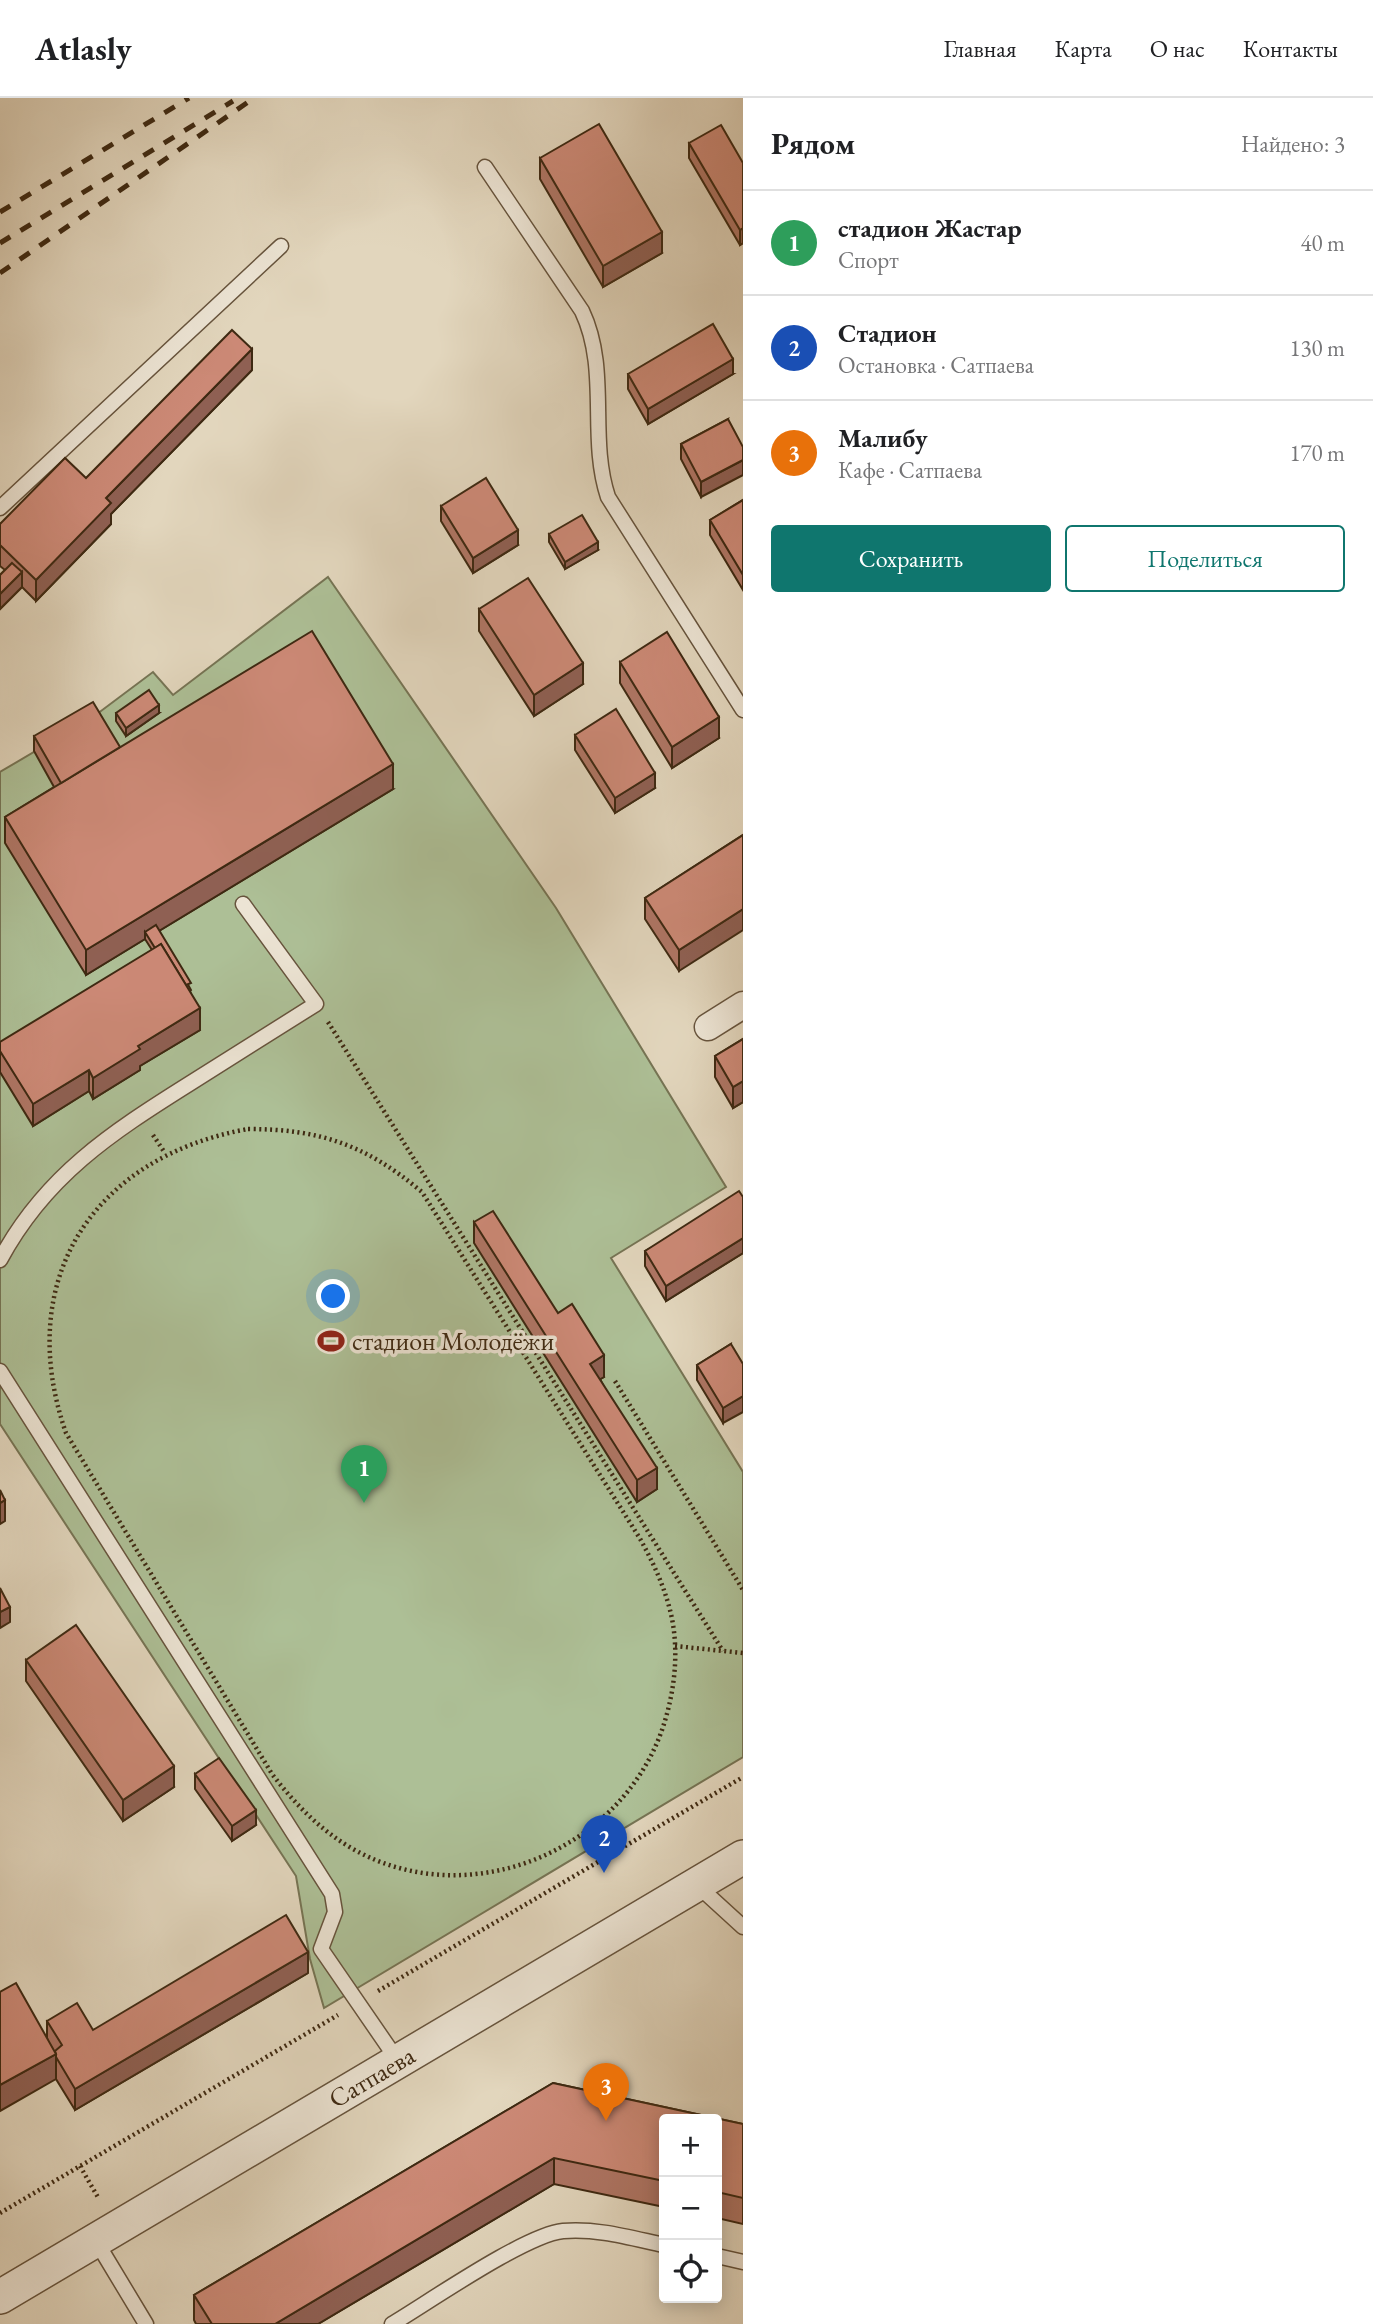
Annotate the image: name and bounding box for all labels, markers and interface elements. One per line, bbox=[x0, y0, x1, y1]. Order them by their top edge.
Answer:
text: Atlasly bbox=[35, 27, 132, 70]
text: Главная bbox=[943, 33, 1017, 64]
text: Карта bbox=[1055, 33, 1112, 64]
text: О нас bbox=[1150, 33, 1205, 64]
text: Контакты bbox=[1243, 33, 1338, 64]
text: Рядом bbox=[771, 124, 855, 163]
text: Найдено: 3 bbox=[1241, 129, 1345, 159]
text: стадион Жастар bbox=[838, 211, 1022, 245]
text: 1 bbox=[788, 228, 800, 258]
text: 40 m bbox=[1300, 228, 1345, 258]
text: Спорт bbox=[838, 245, 899, 275]
text: Стадион bbox=[838, 316, 937, 350]
text: 2 bbox=[788, 333, 800, 363]
text: 130 m bbox=[1289, 333, 1345, 363]
text: Остановка · Сатпаева bbox=[838, 350, 1034, 380]
text: Малибу bbox=[838, 421, 927, 455]
text: 3 bbox=[788, 438, 800, 468]
text: 170 m bbox=[1289, 438, 1345, 468]
text: Кафе · Сатпаева bbox=[838, 455, 982, 485]
button: Сохранить bbox=[771, 525, 1051, 592]
button: Поделиться bbox=[1065, 525, 1345, 592]
your location bbox=[316, 1279, 350, 1313]
place label: стадион Молодёжи bbox=[352, 1324, 554, 1358]
sports icon: стадион Молодёжи bbox=[316, 1326, 346, 1356]
pin: 1 bbox=[341, 1445, 387, 1503]
pin: 2 bbox=[581, 1815, 627, 1873]
street label: Сатпаева bbox=[322, 2038, 422, 2116]
pin: 3 bbox=[583, 2063, 629, 2121]
map controls bbox=[659, 2114, 722, 2303]
button: + bbox=[659, 2114, 722, 2177]
button: − bbox=[659, 2177, 722, 2240]
button: locate bbox=[659, 2240, 722, 2303]

